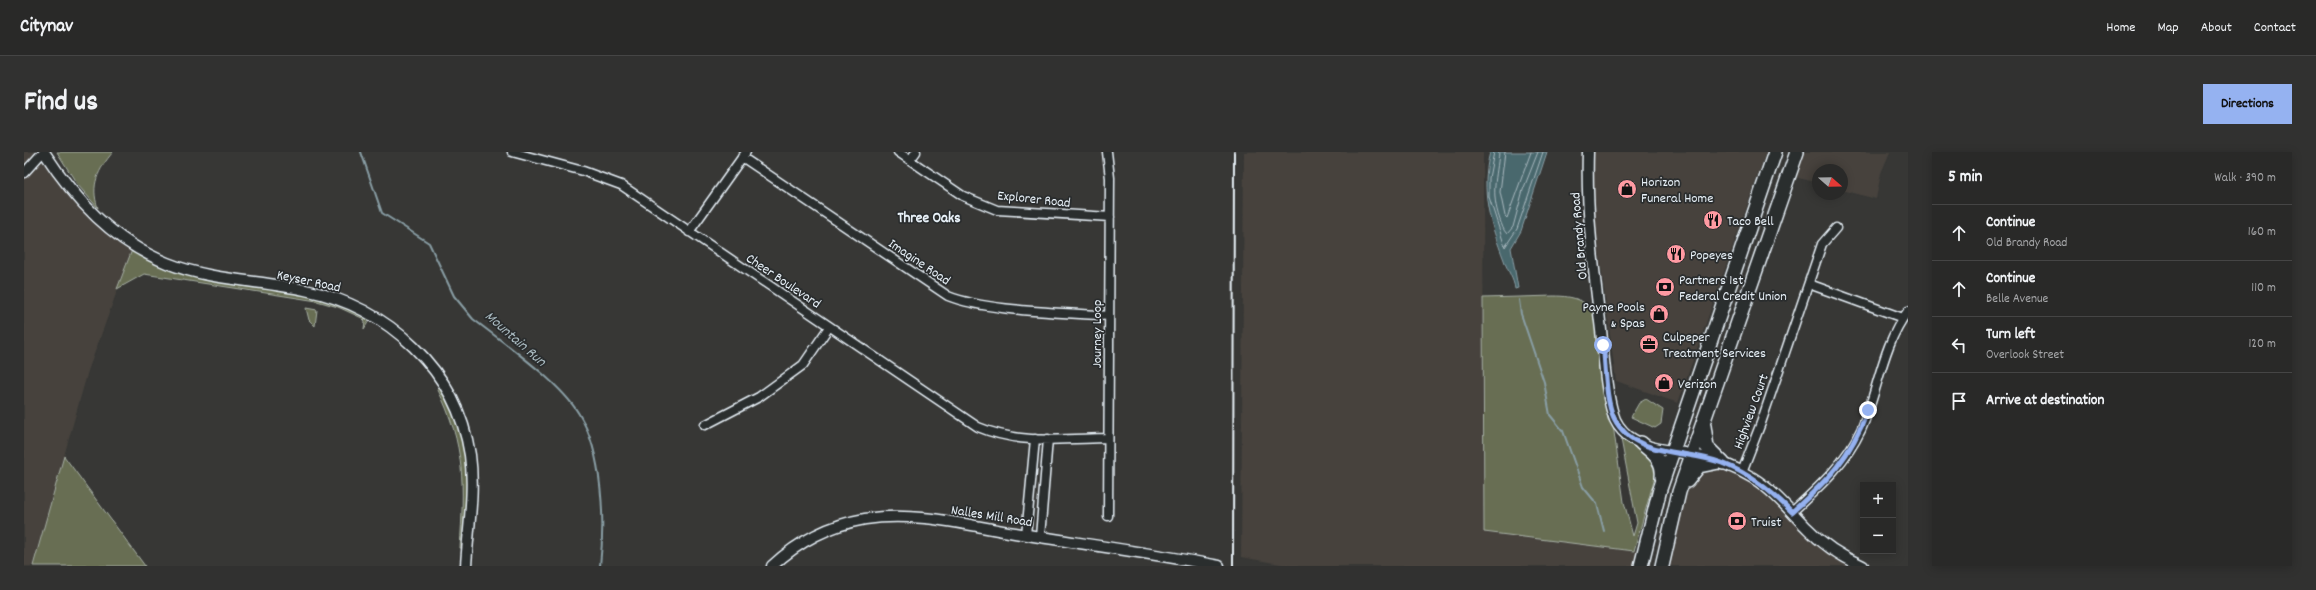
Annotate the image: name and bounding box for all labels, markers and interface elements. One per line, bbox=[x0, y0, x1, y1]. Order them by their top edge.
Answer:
text: Citynav bbox=[20, 14, 73, 41]
text: Home bbox=[2106, 18, 2135, 38]
text: Map bbox=[2157, 18, 2179, 38]
text: About bbox=[2201, 18, 2232, 38]
text: Contact bbox=[2254, 18, 2296, 38]
text: Find us bbox=[24, 84, 98, 124]
button: Directions bbox=[2203, 84, 2292, 124]
north arrow bbox=[1812, 164, 1848, 200]
text: 5 min bbox=[1948, 166, 1982, 190]
text: Walk · 390 m bbox=[2214, 169, 2276, 188]
place label: Horizon Funeral Home bbox=[1641, 173, 1713, 209]
shop icon: Horizon Funeral Home bbox=[1616, 178, 1638, 200]
street label: Explorer Road bbox=[996, 186, 1071, 214]
street label: Old Brandy Road bbox=[1566, 191, 1594, 280]
district label: Three Oaks bbox=[897, 208, 961, 230]
restaurant icon: Taco Bell bbox=[1702, 209, 1724, 231]
place label: Taco Bell bbox=[1727, 212, 1774, 232]
text: Continue bbox=[1986, 212, 2035, 234]
icon: ahead bbox=[1948, 222, 1970, 244]
text: 160 m bbox=[2248, 223, 2276, 242]
street label: Imagine Road bbox=[884, 234, 954, 291]
text: Old Brandy Road bbox=[1986, 234, 2067, 253]
restaurant icon: Popeyes bbox=[1665, 243, 1687, 265]
place label: Popeyes bbox=[1690, 246, 1733, 266]
street label: Cheer Boulevard bbox=[741, 249, 824, 314]
street label: Keyser Road bbox=[275, 265, 342, 298]
text: Continue bbox=[1986, 268, 2035, 290]
place label: Partners 1st Federal Credit Union bbox=[1679, 271, 1787, 307]
bank icon: Partners 1st Federal Credit Union bbox=[1654, 276, 1676, 298]
icon: ahead bbox=[1948, 278, 1970, 300]
text: 110 m bbox=[2251, 279, 2276, 298]
text: Belle Avenue bbox=[1986, 290, 2048, 309]
place label: Payne Pools & Spas bbox=[1583, 298, 1645, 334]
street label: Journey Loop bbox=[1088, 300, 1108, 368]
shop icon: Payne Pools & Spas bbox=[1648, 303, 1670, 325]
water label: Mountain Run bbox=[479, 307, 551, 373]
text: Turn left bbox=[1986, 324, 2035, 346]
place label: Culpeper Treatment Services bbox=[1663, 328, 1766, 364]
office icon: Culpeper Treatment Services bbox=[1638, 333, 1660, 355]
icon: left bbox=[1948, 334, 1970, 356]
text: 120 m bbox=[2248, 335, 2276, 354]
route start bbox=[1594, 336, 1612, 354]
text: Overlook Street bbox=[1986, 346, 2064, 365]
street label: Highview Court bbox=[1729, 371, 1775, 452]
shop icon: Verizon bbox=[1653, 372, 1675, 394]
place label: Verizon bbox=[1678, 375, 1717, 395]
icon: arrive bbox=[1948, 390, 1970, 412]
text: Arrive at destination bbox=[1986, 390, 2104, 412]
route end bbox=[1859, 401, 1877, 419]
map controls bbox=[1860, 482, 1896, 554]
button: + bbox=[1860, 482, 1896, 518]
street label: Nalles Mill Road bbox=[950, 501, 1034, 533]
bank icon: Truist bbox=[1726, 510, 1748, 532]
place label: Truist bbox=[1751, 513, 1781, 533]
button: − bbox=[1860, 518, 1896, 554]

